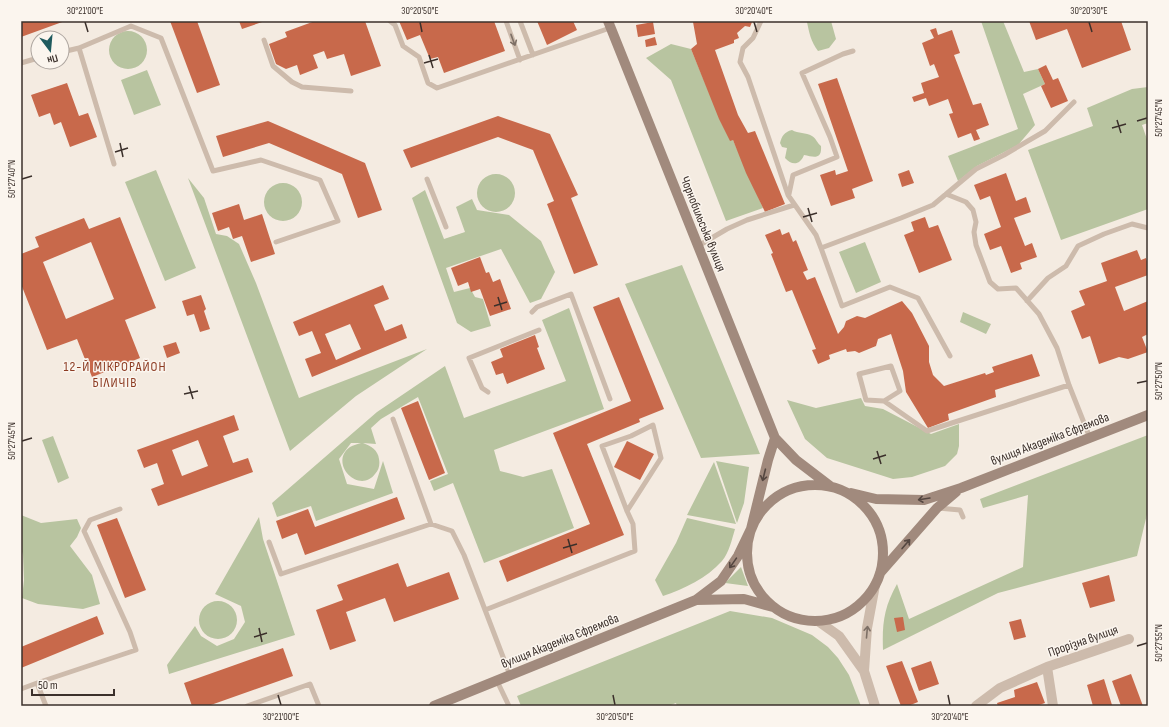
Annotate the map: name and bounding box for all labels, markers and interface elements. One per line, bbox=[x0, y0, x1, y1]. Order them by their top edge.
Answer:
text: 30°21'00"E bbox=[67, 5, 103, 17]
text: 30°20'50"E bbox=[401, 5, 439, 17]
text: 30°20'40"E bbox=[735, 5, 773, 17]
text: 30°20'30"E bbox=[1070, 5, 1108, 17]
north arrow bbox=[30, 30, 70, 70]
one-way arrow bbox=[510, 34, 518, 46]
text: Пн bbox=[46, 51, 60, 67]
text: 50°27'45"N bbox=[1153, 99, 1165, 137]
text: 50°27'40"N bbox=[6, 160, 18, 198]
street label: Чорнобильська вулиця bbox=[677, 174, 729, 274]
district label: 12-Й МІКРОРАЙОН БІЛИЧІВ bbox=[63, 358, 167, 391]
text: 50°27'50"N bbox=[1153, 362, 1165, 400]
street label: вулиця Академіка Єфремова bbox=[989, 409, 1111, 469]
text: 50°27'45"N bbox=[6, 422, 18, 460]
one-way arrow bbox=[760, 468, 767, 481]
one-way arrow bbox=[918, 495, 931, 503]
one-way arrow bbox=[901, 539, 910, 549]
one-way arrow bbox=[729, 558, 737, 569]
street label: вулиця Академіка Єфремова bbox=[499, 610, 621, 672]
street label: Прорізна вулиця bbox=[1046, 622, 1120, 660]
text: 50°27'55"N bbox=[1153, 624, 1165, 662]
one-way arrow bbox=[863, 626, 871, 639]
scale bar bbox=[32, 671, 114, 697]
text: 50 m bbox=[38, 678, 58, 693]
text: 30°21'00"E bbox=[263, 711, 299, 723]
text: 30°20'50"E bbox=[596, 711, 634, 723]
text: 30°20'40"E bbox=[931, 711, 969, 723]

